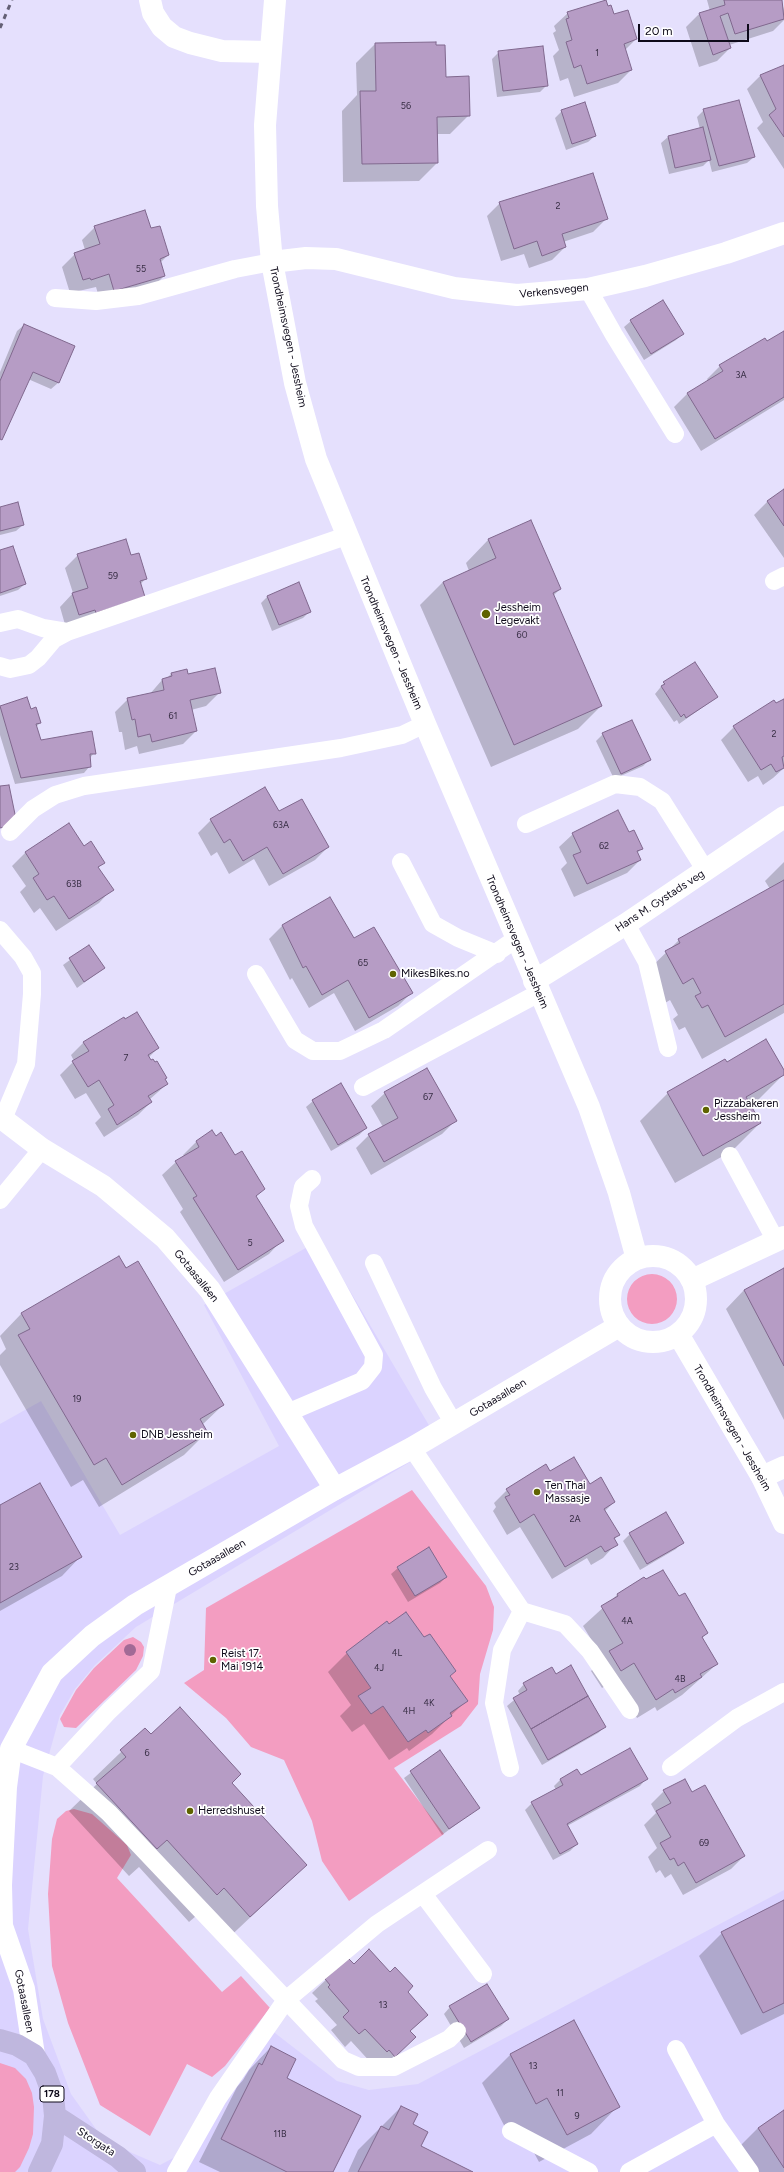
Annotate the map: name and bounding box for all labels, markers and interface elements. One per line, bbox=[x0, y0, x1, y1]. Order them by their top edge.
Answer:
scale bar bbox=[640, 16, 751, 42]
text: 20 m bbox=[645, 24, 673, 38]
house number: 1 bbox=[595, 48, 599, 58]
house number: 56 bbox=[401, 101, 411, 111]
house number: 2 bbox=[555, 201, 561, 211]
house number: 55 bbox=[136, 264, 146, 274]
street label: Trondheimsvegen - Jessheim bbox=[267, 265, 309, 409]
street label: Verkensvegen bbox=[519, 281, 589, 301]
house number: 3A bbox=[736, 370, 746, 380]
house number: 59 bbox=[108, 571, 118, 581]
street label: Trondheimsvegen - Jessheim bbox=[357, 574, 425, 712]
place label: Jessheim Legevakt bbox=[495, 601, 541, 627]
marker: Jessheim Legevakt bbox=[480, 608, 492, 620]
house number: 60 bbox=[517, 630, 527, 640]
house number: 61 bbox=[169, 711, 177, 721]
house number: 2 bbox=[771, 729, 777, 739]
house number: 63A bbox=[273, 820, 289, 830]
house number: 62 bbox=[599, 841, 609, 851]
street label: Hans M. Gystads veg bbox=[613, 867, 707, 935]
street label: Trondheimsvegen - Jessheim bbox=[483, 873, 551, 1011]
house number: 63B bbox=[66, 879, 82, 889]
house number: 65 bbox=[358, 958, 368, 968]
place label: MikesBikes.no bbox=[401, 967, 470, 981]
marker: MikesBikes.no bbox=[388, 969, 398, 979]
house number: 7 bbox=[124, 1053, 128, 1063]
house number: 67 bbox=[423, 1092, 433, 1102]
place label: Pizzabakeren Jessheim bbox=[714, 1097, 778, 1123]
marker: Pizzabakeren Jessheim bbox=[701, 1105, 711, 1115]
house number: 5 bbox=[247, 1238, 253, 1248]
street label: Gotaasalléen bbox=[171, 1247, 221, 1305]
street label: Trondheimsvegen - Jessheim bbox=[690, 1363, 774, 1493]
street label: Gotaasalleen bbox=[467, 1376, 529, 1420]
house number: 19 bbox=[73, 1394, 81, 1404]
place label: DNB Jessheim bbox=[141, 1428, 212, 1442]
marker: DNB Jessheim bbox=[128, 1430, 138, 1440]
place label: Ten Thai Massasje bbox=[545, 1479, 590, 1505]
marker: Ten Thai Massasje bbox=[532, 1487, 542, 1497]
house number: 2A bbox=[569, 1514, 581, 1524]
street label: Gotaasalleen bbox=[186, 1536, 248, 1580]
house number: 23 bbox=[9, 1562, 19, 1572]
house number: 4A bbox=[621, 1616, 633, 1626]
place label: Reist 17. Mai 1914 bbox=[221, 1647, 263, 1673]
house number: 4L bbox=[392, 1648, 402, 1658]
marker: Reist 17. Mai 1914 bbox=[208, 1655, 218, 1665]
house number: 4J bbox=[374, 1663, 384, 1673]
house number: 4B bbox=[674, 1674, 686, 1684]
house number: 4K bbox=[423, 1698, 435, 1708]
house number: 4H bbox=[403, 1706, 415, 1716]
house number: 6 bbox=[144, 1748, 150, 1758]
place label: Herredshuset bbox=[198, 1804, 265, 1818]
marker: Herredshuset bbox=[185, 1806, 195, 1816]
house number: 69 bbox=[699, 1838, 709, 1848]
street label: Gotaasalleen bbox=[11, 1968, 37, 2034]
house number: 13 bbox=[379, 2000, 387, 2010]
house number: 13 bbox=[529, 2061, 537, 2071]
road number: 178 bbox=[40, 2086, 64, 2102]
house number: 11 bbox=[556, 2088, 564, 2098]
house number: 9 bbox=[574, 2111, 580, 2121]
street label: Storgata bbox=[74, 2125, 118, 2159]
house number: 11B bbox=[274, 2129, 286, 2139]

